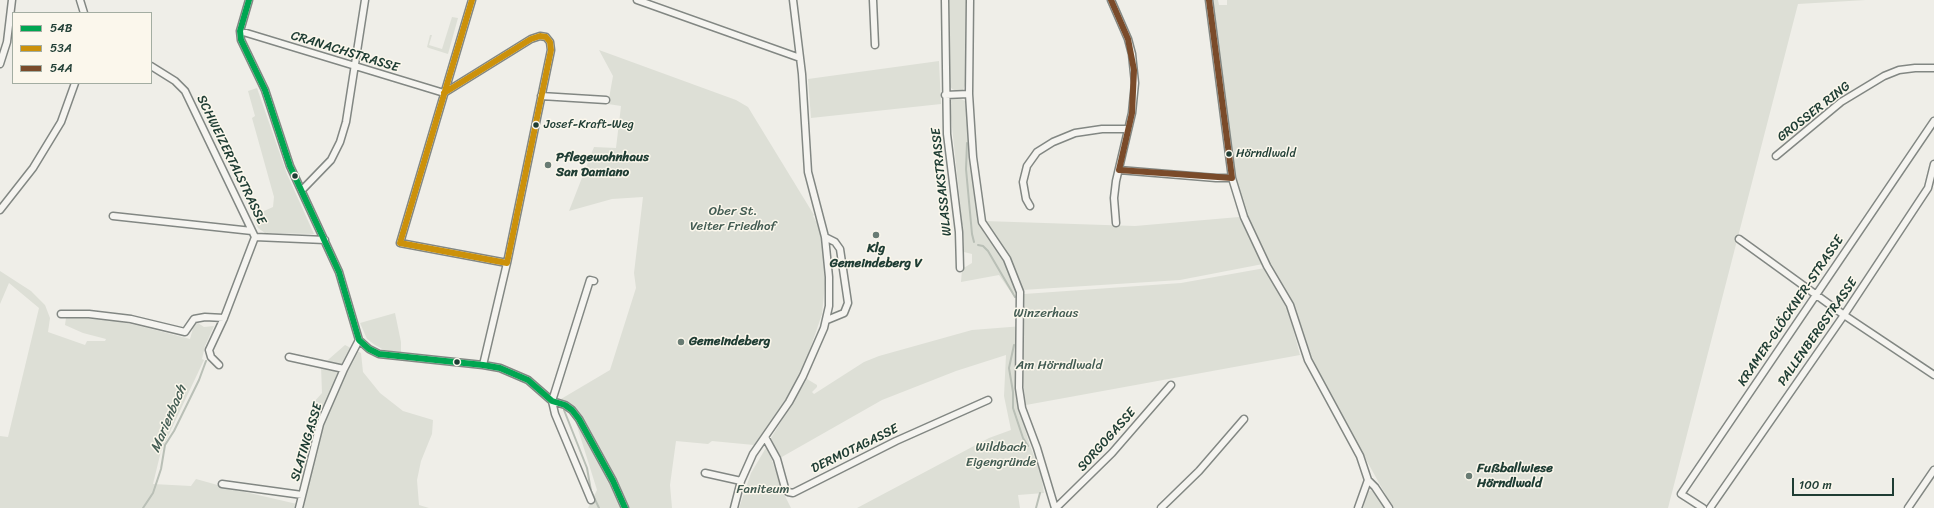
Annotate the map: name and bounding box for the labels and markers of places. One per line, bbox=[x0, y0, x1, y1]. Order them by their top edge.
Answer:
place label: Josef-Kraft-Weg bbox=[544, 118, 634, 132]
marker: Josef-Kraft-Weg bbox=[531, 120, 541, 130]
place label: Hörndlwald bbox=[1236, 147, 1296, 161]
marker: Hörndlwald bbox=[1224, 149, 1234, 159]
place label: Pflegewohnhaus San Damiano bbox=[556, 150, 649, 181]
marker: Pflegewohnhaus San Damiano bbox=[543, 160, 553, 170]
unlabelled marker bbox=[290, 171, 300, 181]
marker: Klg Gemeindeberg V bbox=[871, 230, 881, 240]
place label: Klg Gemeindeberg V bbox=[830, 241, 922, 272]
place label: Gemeindeberg bbox=[689, 334, 770, 350]
marker: Gemeindeberg bbox=[676, 337, 686, 347]
unlabelled marker bbox=[452, 357, 462, 367]
place label: Fußballwiese Hörndlwald bbox=[1477, 461, 1553, 492]
marker: Fußballwiese Hörndlwald bbox=[1464, 471, 1474, 481]

